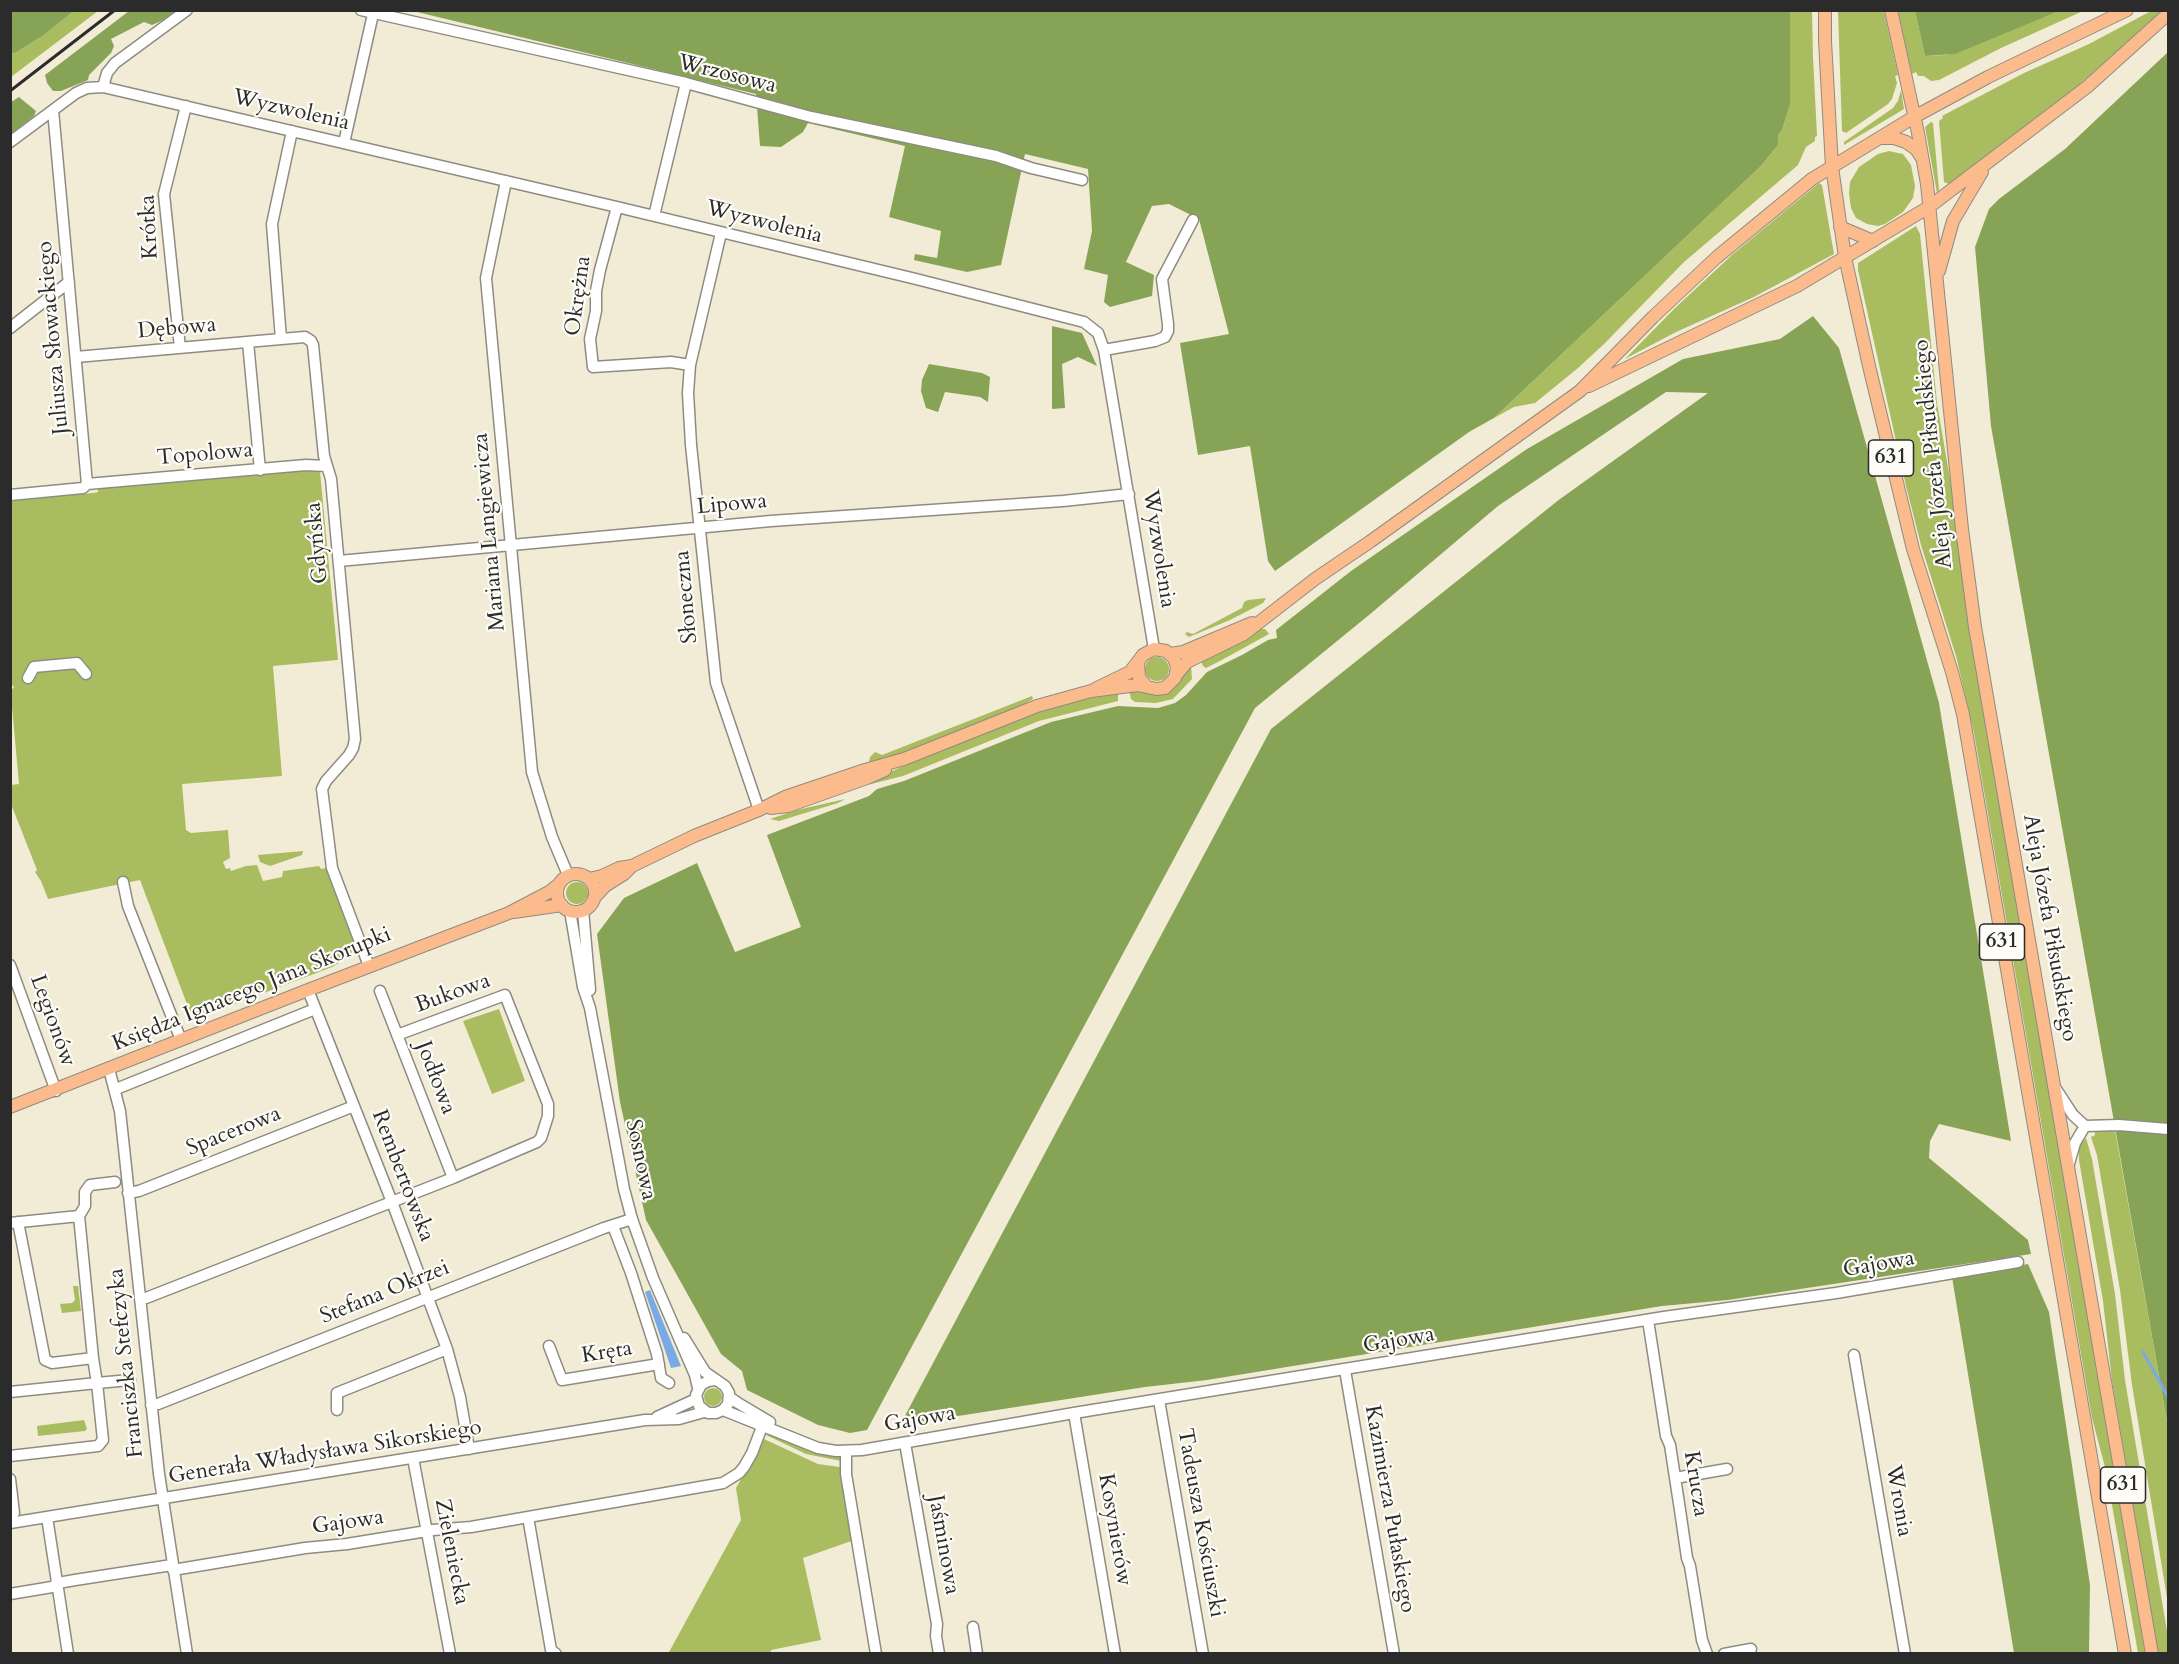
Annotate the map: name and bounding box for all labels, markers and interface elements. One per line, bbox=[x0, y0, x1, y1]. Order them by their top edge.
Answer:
street label: Wrzosowa bbox=[675, 50, 779, 100]
street label: Wyzwolenia bbox=[230, 85, 352, 137]
street label: Krótka bbox=[135, 194, 165, 260]
street label: Wyzwolenia bbox=[703, 196, 825, 250]
street label: Juliusza Słowackiego bbox=[32, 240, 76, 436]
street label: Okrężna bbox=[560, 254, 598, 338]
street label: Dębowa bbox=[137, 312, 217, 346]
street label: Aleja Józefa Piłsudskiego bbox=[1909, 338, 1959, 570]
street label: Mariana Langiewicza bbox=[468, 432, 512, 632]
street label: Topolowa bbox=[156, 438, 254, 472]
road number: 631 bbox=[1868, 440, 1914, 476]
street label: Wyzwolenia bbox=[1136, 488, 1180, 610]
street label: Lipowa bbox=[696, 489, 768, 521]
street label: Gdyńska bbox=[301, 501, 335, 585]
street label: Słoneczna bbox=[670, 549, 704, 645]
street label: Aleja Józefa Piłsudskiego bbox=[2016, 812, 2082, 1044]
street label: Księdza Ignacego Jana Skorupki bbox=[109, 922, 395, 1058]
road number: 631 bbox=[1980, 924, 2024, 960]
street label: Bukowa bbox=[412, 968, 494, 1020]
street label: Legionów bbox=[23, 971, 81, 1071]
street label: Jodłowa bbox=[409, 1038, 461, 1118]
street label: Spacerowa bbox=[183, 1101, 285, 1163]
street label: Rembertowska bbox=[365, 1106, 439, 1246]
street label: Sosnowa bbox=[619, 1117, 661, 1203]
street label: Gajowa bbox=[1841, 1246, 1917, 1284]
street label: Stefana Okrzei bbox=[317, 1255, 453, 1331]
street label: Franciszka Stefczyka bbox=[104, 1267, 150, 1459]
street label: Gajowa bbox=[1361, 1322, 1437, 1360]
street label: Kręta bbox=[580, 1336, 634, 1370]
street label: Gajowa bbox=[882, 1401, 958, 1439]
street label: Kazimierza Pułaskiego bbox=[1358, 1403, 1420, 1615]
street label: Generała Władysława Sikorskiego bbox=[167, 1415, 483, 1491]
street label: Tadeusza Kościuszki bbox=[1170, 1427, 1230, 1619]
street label: Krucza bbox=[1677, 1449, 1713, 1519]
street label: Wronia bbox=[1879, 1463, 1917, 1539]
road number: 631 bbox=[2100, 1467, 2146, 1503]
street label: Kosynierów bbox=[1091, 1472, 1137, 1588]
street label: Jaśminowa bbox=[921, 1493, 965, 1597]
street label: Zieleniecka bbox=[428, 1497, 474, 1607]
street label: Gajowa bbox=[310, 1505, 386, 1541]

